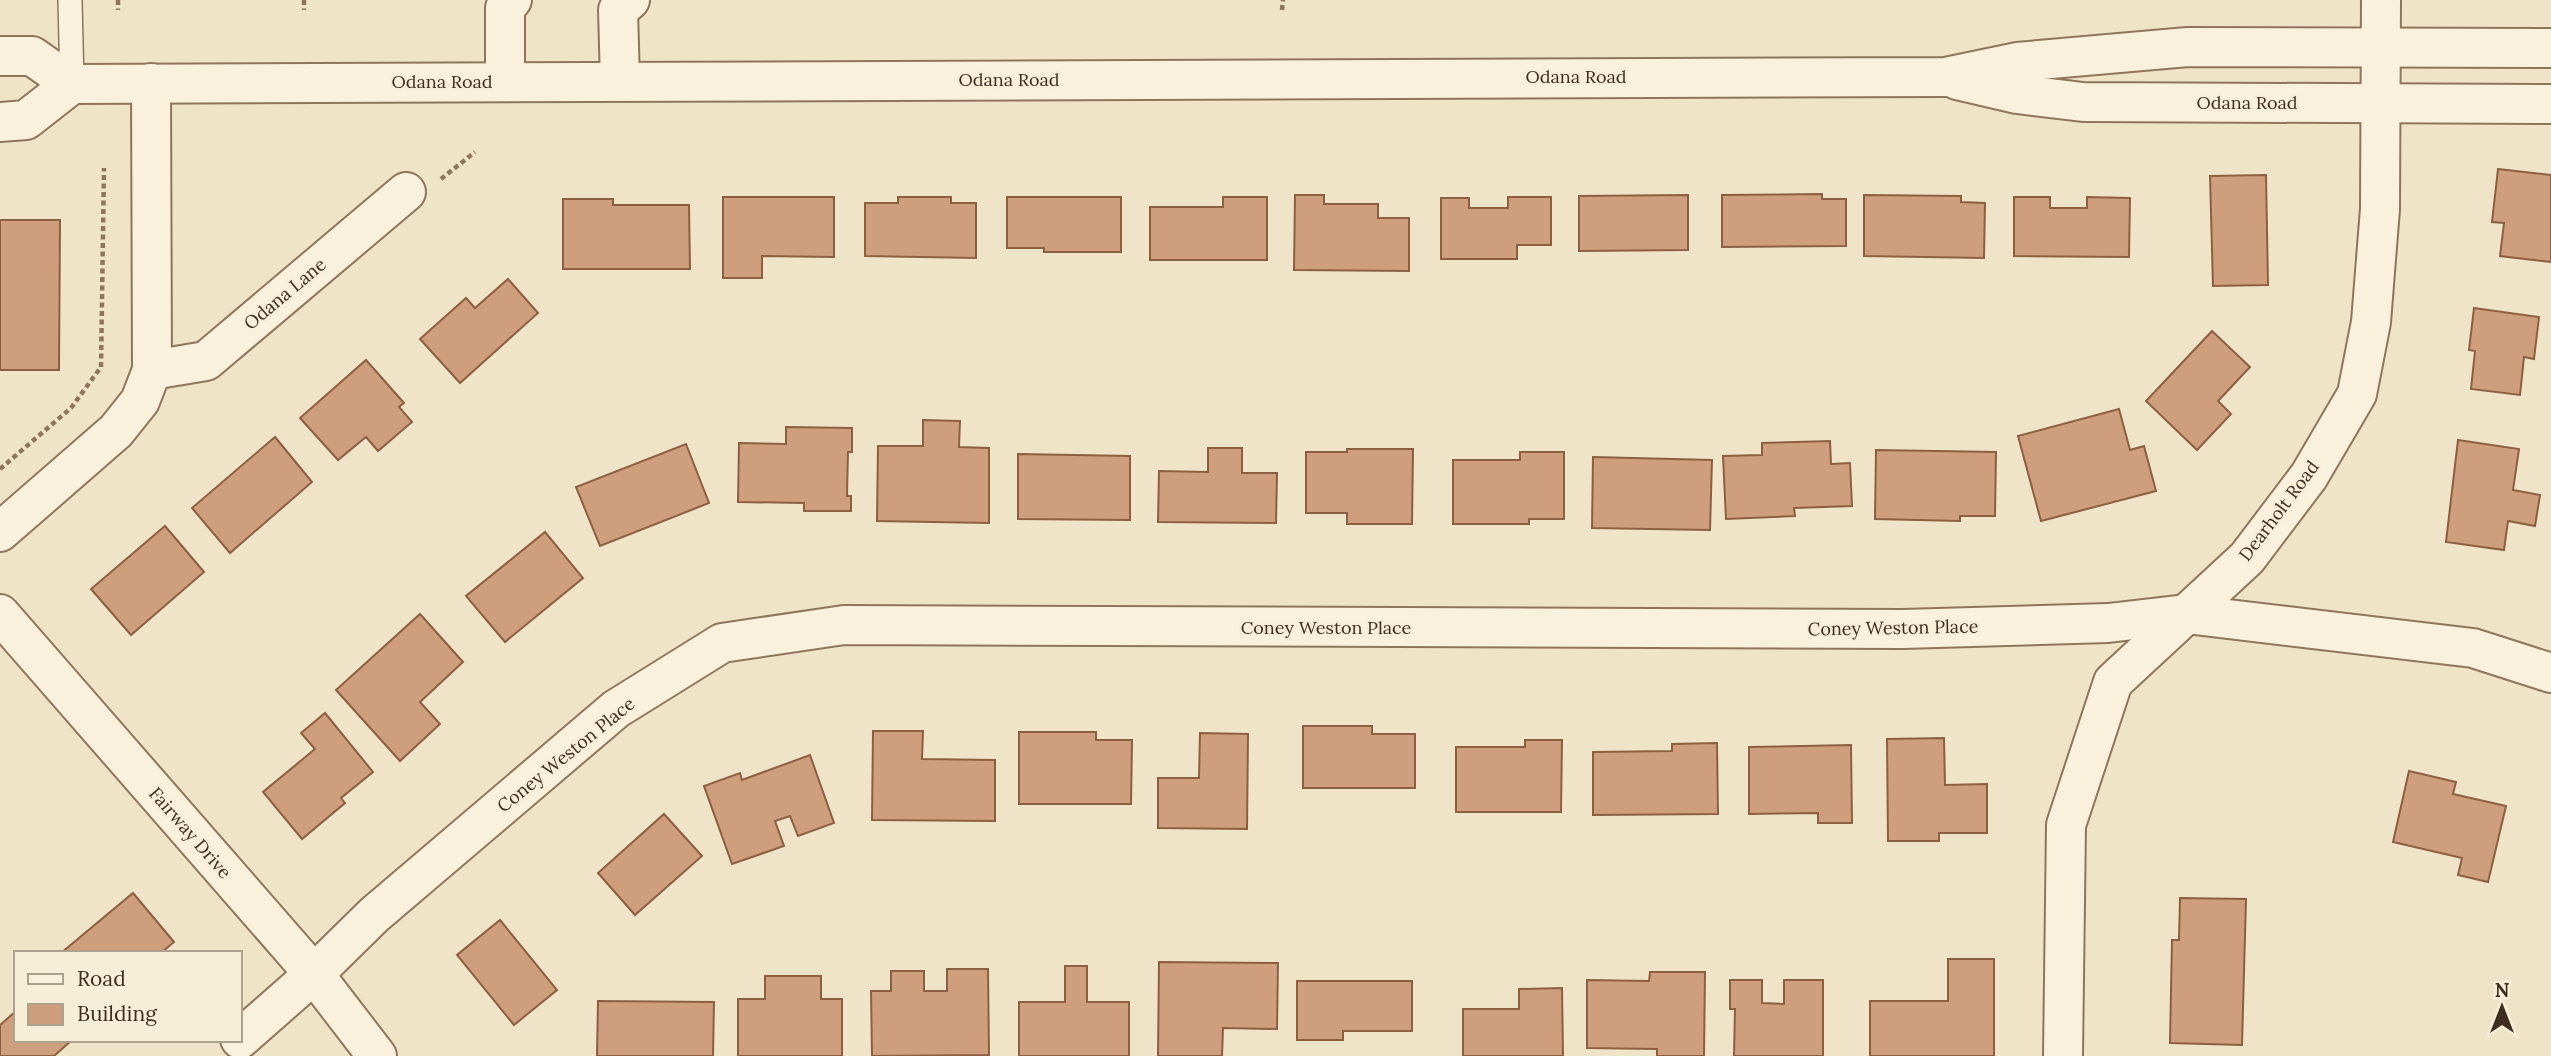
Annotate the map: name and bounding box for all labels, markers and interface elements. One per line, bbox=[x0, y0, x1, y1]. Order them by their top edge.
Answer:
street label: Odana Road bbox=[1526, 65, 1627, 88]
street label: Odana Road bbox=[959, 68, 1060, 91]
street label: Odana Road bbox=[392, 70, 493, 93]
street label: Odana Road bbox=[2197, 91, 2298, 114]
street label: Odana Lane bbox=[239, 253, 331, 335]
street label: Dearholt Road bbox=[2233, 456, 2324, 565]
street label: Coney Weston Place bbox=[1807, 615, 1979, 640]
street label: Coney Weston Place bbox=[1241, 616, 1412, 639]
street label: Coney Weston Place bbox=[492, 692, 639, 817]
street label: Fairway Drive bbox=[144, 782, 237, 883]
legend bbox=[14, 951, 242, 1042]
text: Road bbox=[77, 965, 126, 992]
north arrow bbox=[2467, 972, 2537, 1042]
text: N bbox=[2495, 978, 2510, 1002]
text: Building bbox=[77, 1000, 157, 1027]

